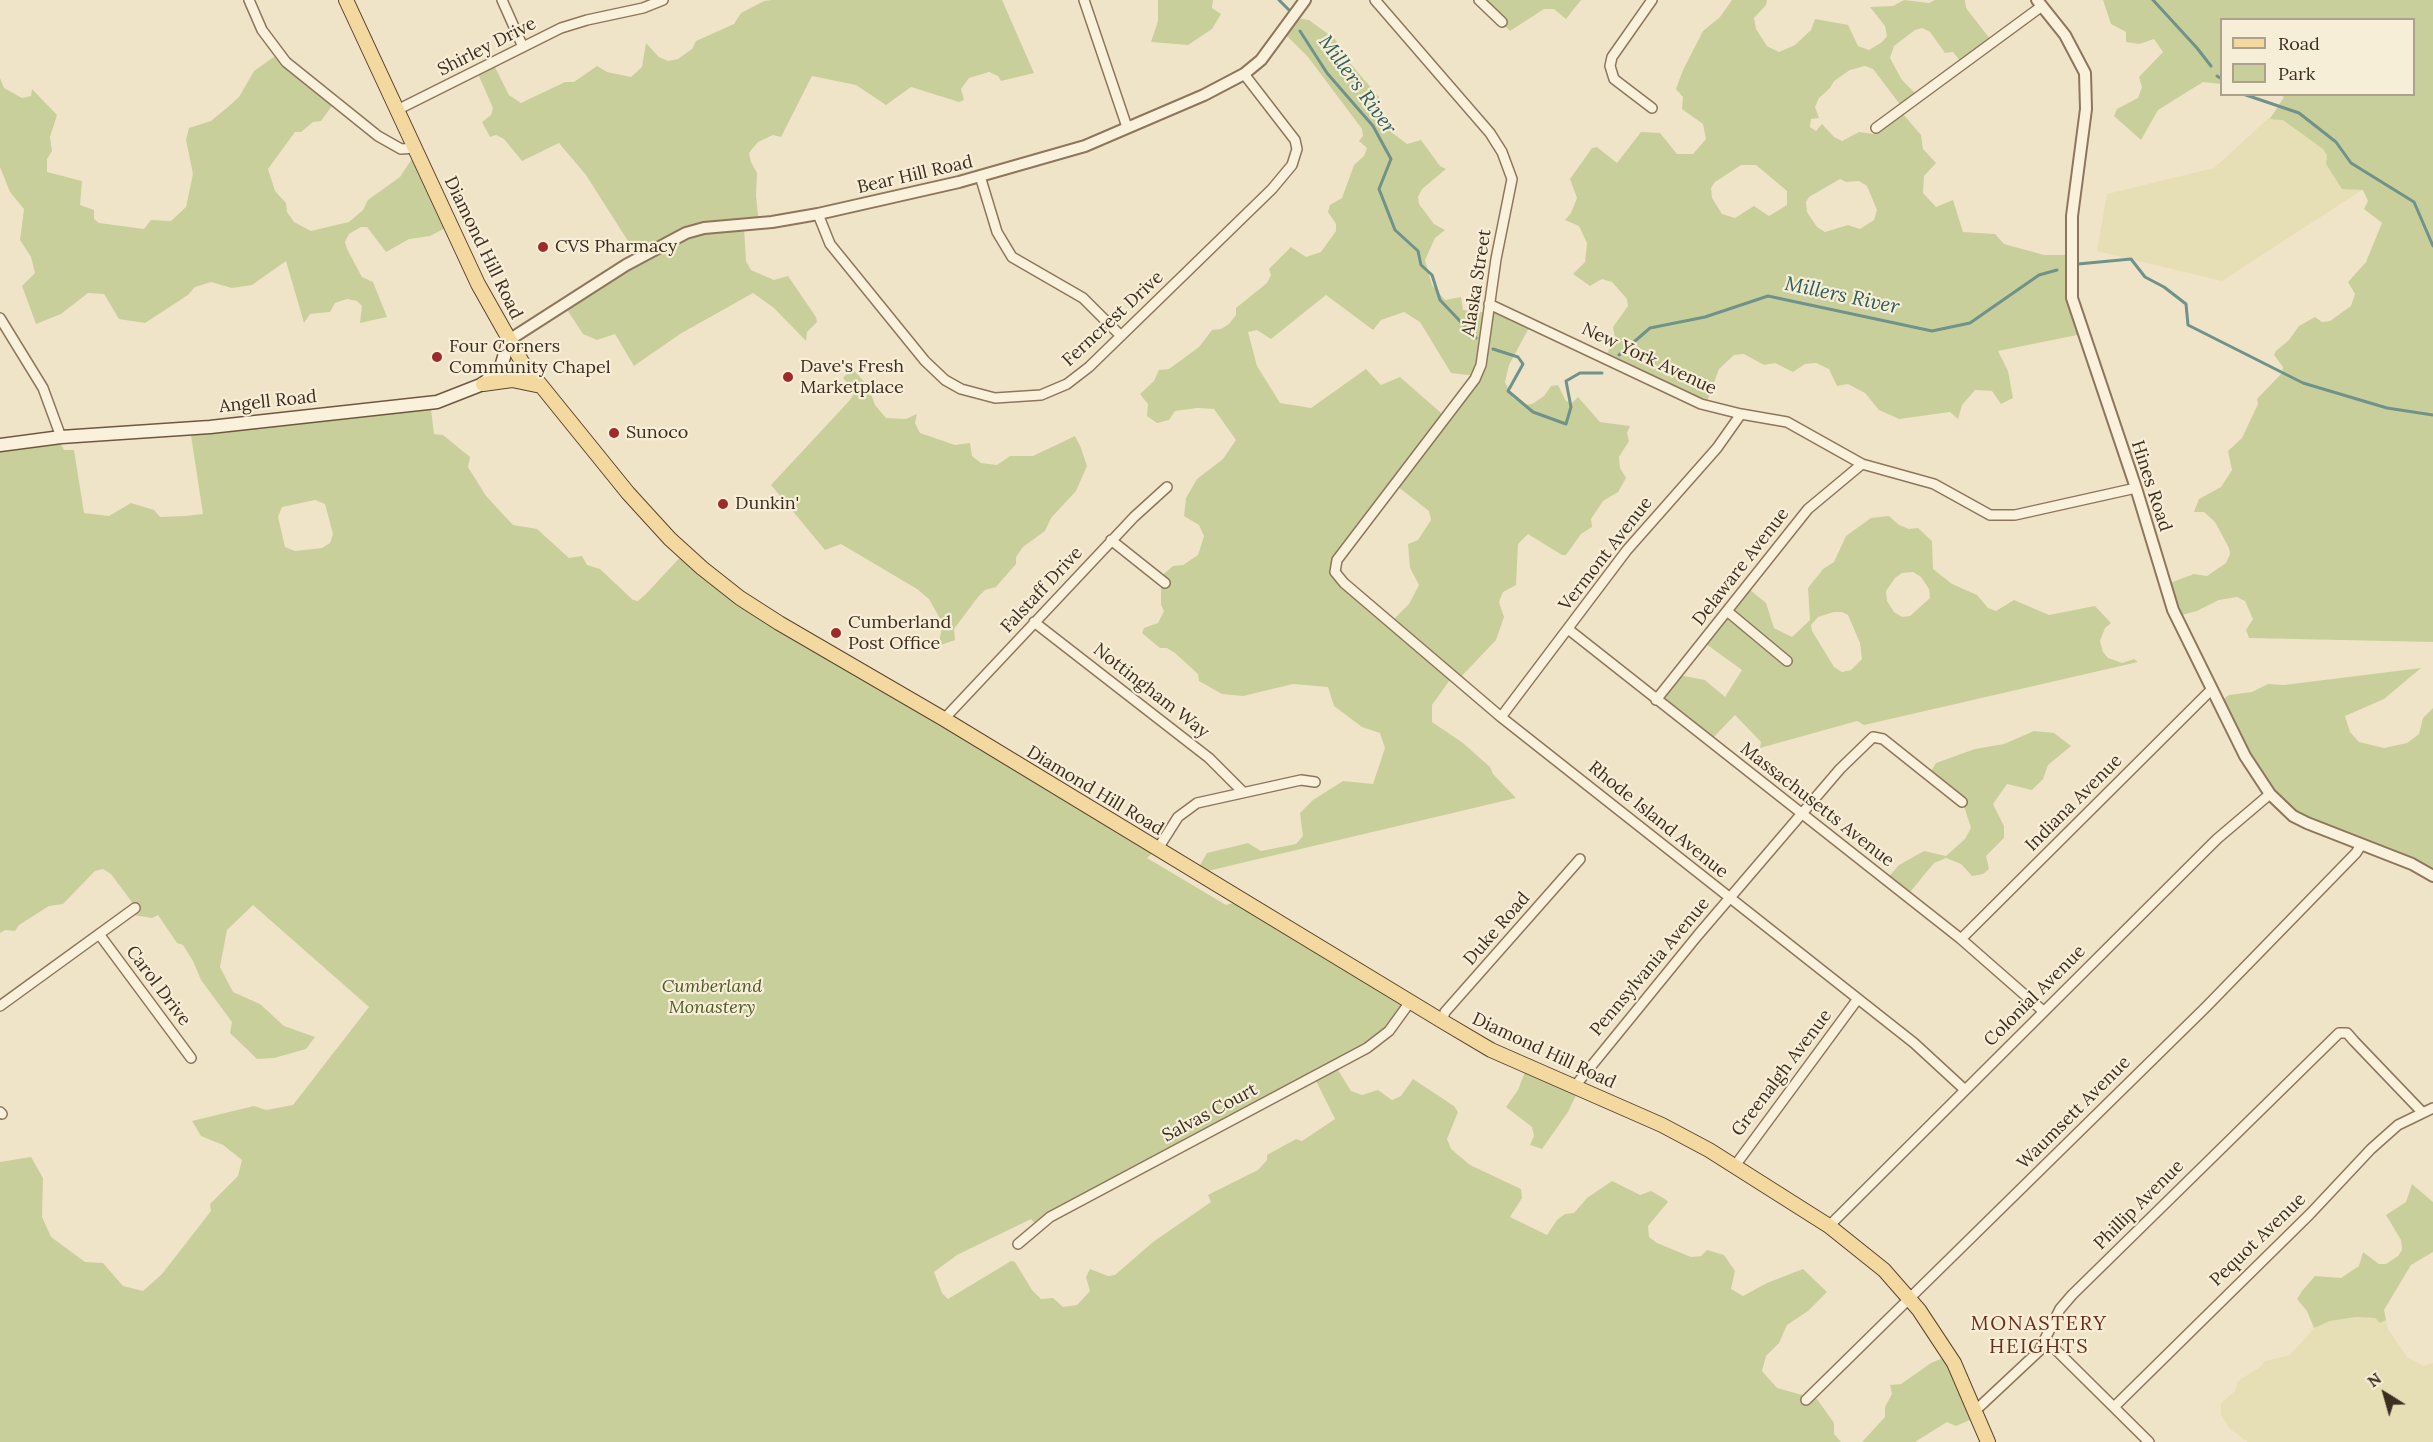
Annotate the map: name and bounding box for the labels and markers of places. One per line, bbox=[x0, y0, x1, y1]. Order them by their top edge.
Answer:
place label: CVS Pharmacy bbox=[555, 236, 677, 258]
marker: CVS Pharmacy bbox=[536, 240, 550, 254]
place label: Four Corners Community Chapel bbox=[449, 336, 611, 378]
marker: Four Corners Community Chapel bbox=[430, 350, 444, 364]
place label: Dave's Fresh Marketplace bbox=[800, 356, 904, 398]
marker: Dave's Fresh Marketplace bbox=[781, 370, 795, 384]
place label: Sunoco bbox=[626, 422, 688, 444]
marker: Sunoco bbox=[607, 426, 621, 440]
place label: Dunkin' bbox=[735, 493, 799, 515]
marker: Dunkin' bbox=[716, 497, 730, 511]
place label: Cumberland Post Office bbox=[848, 612, 951, 654]
marker: Cumberland Post Office bbox=[829, 626, 843, 640]

